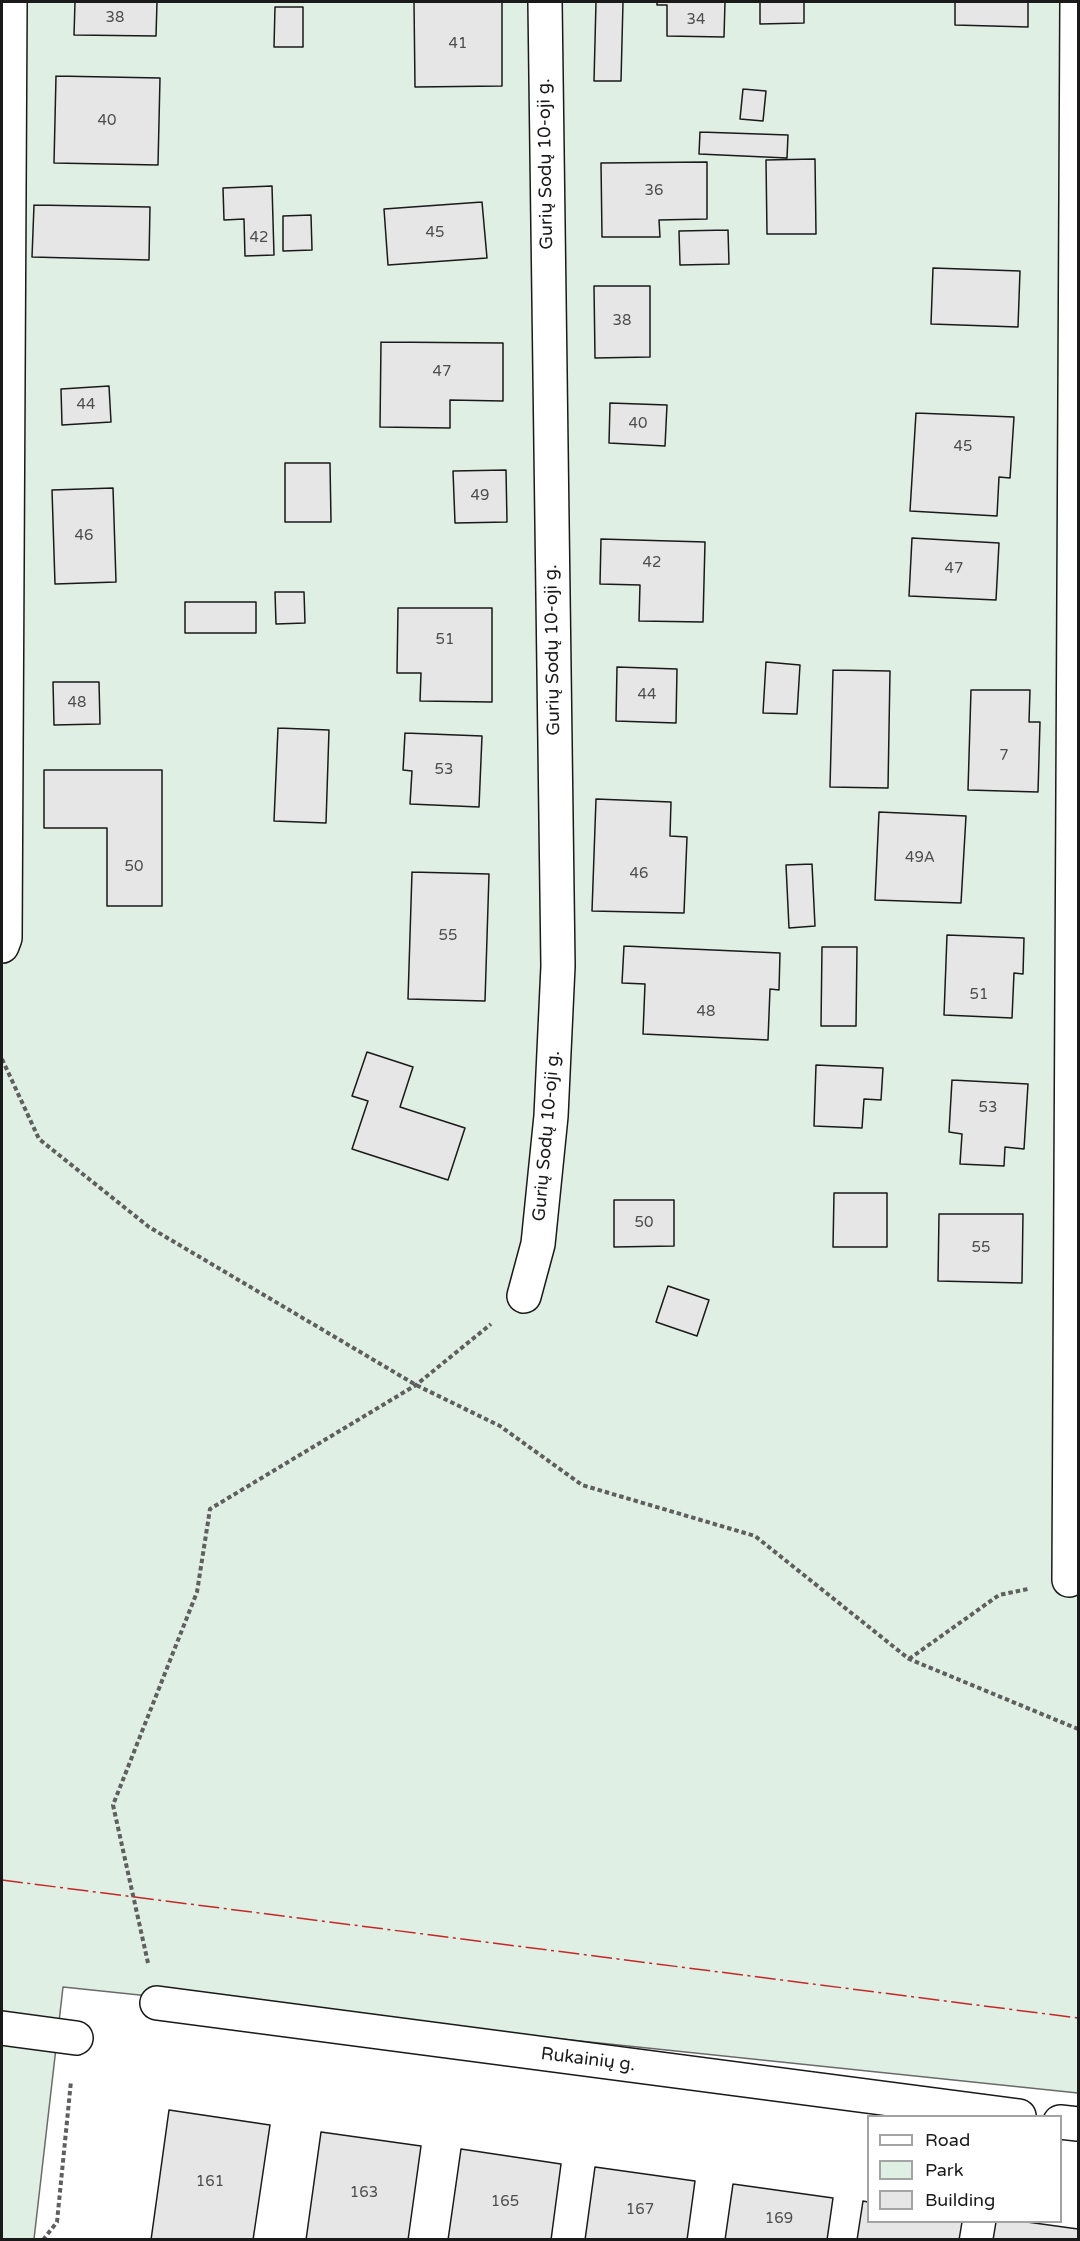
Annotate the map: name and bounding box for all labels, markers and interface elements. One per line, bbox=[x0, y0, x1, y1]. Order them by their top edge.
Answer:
house number: 38 bbox=[106, 9, 124, 27]
house number: 34 bbox=[687, 11, 705, 29]
house number: 41 bbox=[449, 35, 467, 53]
street label: Gurių Sodų 10-oji g. bbox=[534, 78, 558, 250]
house number: 40 bbox=[98, 112, 116, 130]
house number: 36 bbox=[645, 182, 663, 200]
house number: 45 bbox=[426, 224, 444, 242]
house number: 42 bbox=[250, 229, 268, 247]
house number: 38 bbox=[613, 312, 631, 330]
house number: 47 bbox=[433, 363, 451, 381]
house number: 44 bbox=[77, 396, 95, 414]
house number: 40 bbox=[629, 415, 647, 433]
house number: 45 bbox=[954, 438, 972, 456]
house number: 49 bbox=[471, 487, 489, 505]
house number: 46 bbox=[75, 527, 93, 545]
house number: 42 bbox=[643, 554, 661, 572]
house number: 47 bbox=[945, 560, 963, 578]
street label: Gurių Sodų 10-oji g. bbox=[541, 564, 565, 736]
house number: 51 bbox=[436, 631, 454, 649]
house number: 44 bbox=[638, 686, 656, 704]
house number: 48 bbox=[68, 694, 86, 712]
house number: 7 bbox=[999, 747, 1009, 765]
house number: 53 bbox=[435, 761, 453, 779]
house number: 49A bbox=[905, 849, 935, 867]
house number: 50 bbox=[125, 858, 143, 876]
house number: 46 bbox=[630, 865, 648, 883]
house number: 55 bbox=[439, 927, 457, 945]
house number: 51 bbox=[970, 986, 988, 1004]
house number: 48 bbox=[697, 1003, 715, 1021]
street label: Gurių Sodų 10-oji g. bbox=[529, 1050, 565, 1222]
house number: 53 bbox=[979, 1099, 997, 1117]
house number: 50 bbox=[635, 1214, 653, 1232]
house number: 55 bbox=[972, 1239, 990, 1257]
street label: Rukainių g. bbox=[539, 2043, 637, 2077]
legend bbox=[867, 2115, 1062, 2223]
text: Road bbox=[925, 2129, 970, 2151]
text: Park bbox=[925, 2159, 963, 2181]
house number: 161 bbox=[196, 2173, 224, 2191]
house number: 163 bbox=[350, 2184, 378, 2202]
text: Building bbox=[925, 2189, 995, 2211]
house number: 165 bbox=[491, 2193, 519, 2211]
house number: 167 bbox=[626, 2201, 654, 2219]
house number: 169 bbox=[765, 2210, 793, 2228]

